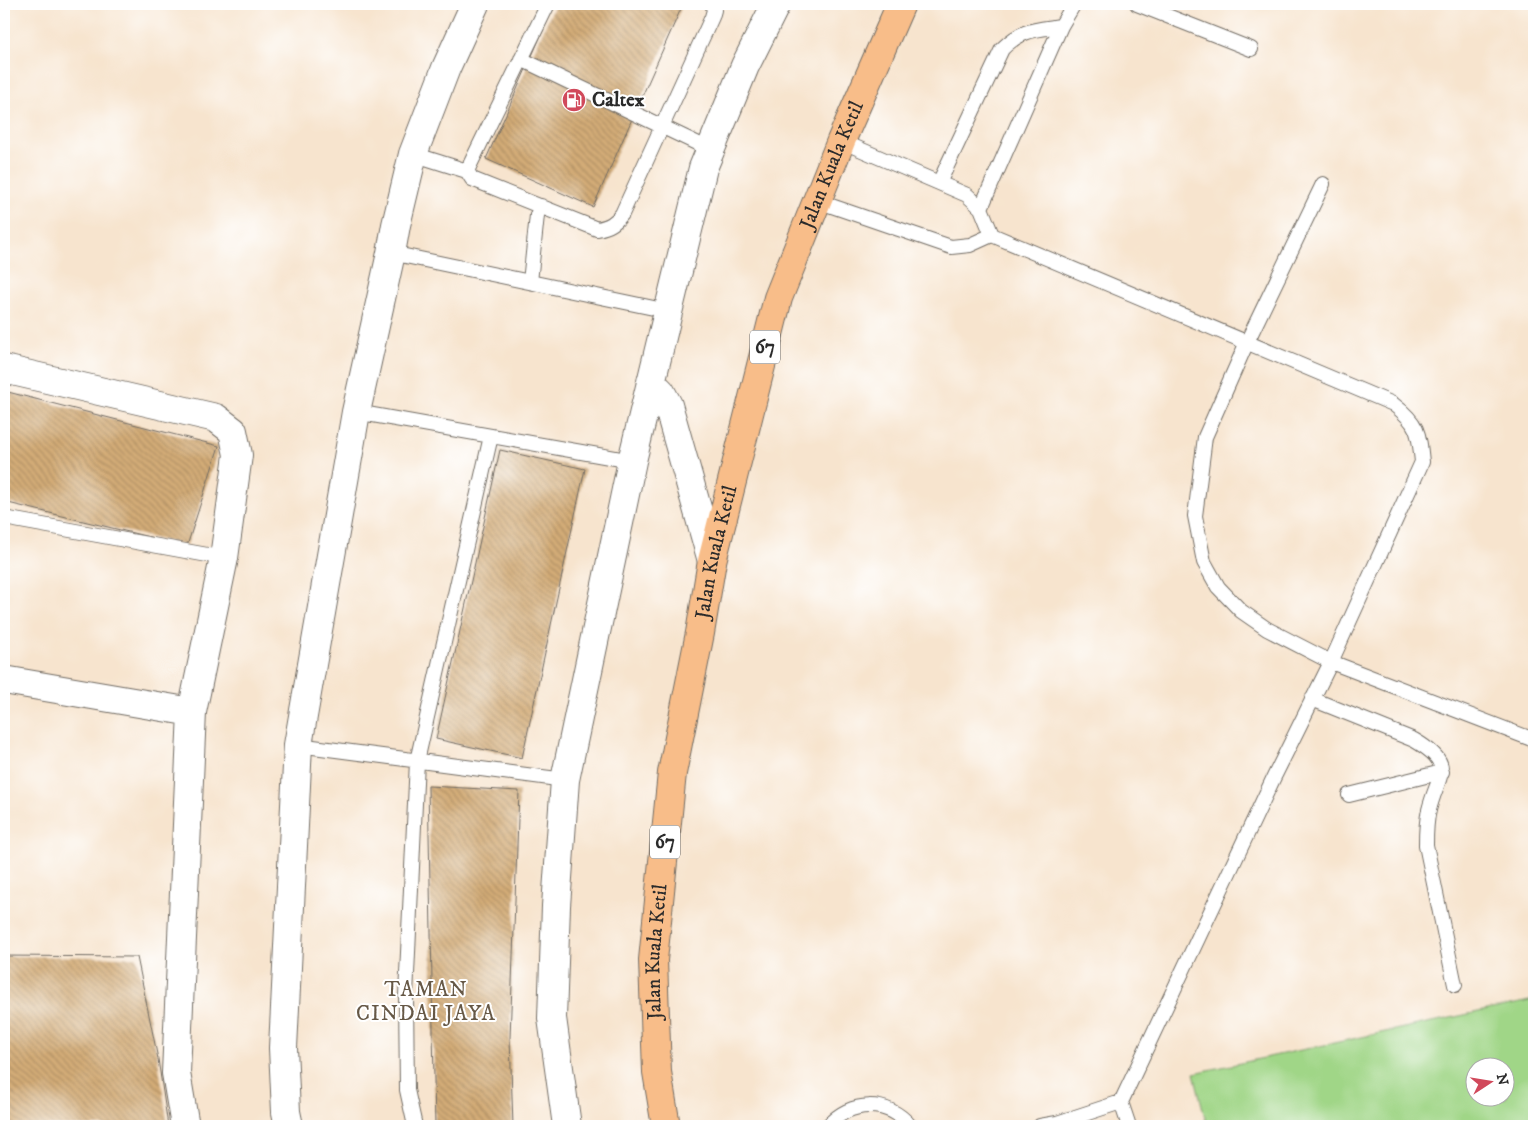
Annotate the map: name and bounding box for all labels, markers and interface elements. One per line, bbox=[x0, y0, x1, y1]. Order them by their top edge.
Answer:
fuel station icon: Caltex bbox=[561, 87, 587, 113]
place label: Caltex bbox=[592, 88, 644, 113]
street label: Jalan Kuala Ketil bbox=[794, 97, 869, 235]
road number: 67 bbox=[750, 331, 780, 364]
street label: Jalan Kuala Ketil bbox=[690, 483, 743, 623]
road number: 67 bbox=[650, 826, 680, 859]
street label: Jalan Kuala Ketil bbox=[641, 883, 673, 1022]
district label: TAMAN CINDAI JAYA bbox=[356, 977, 496, 1027]
north arrow bbox=[1466, 1058, 1516, 1108]
text: N bbox=[1492, 1072, 1512, 1087]

